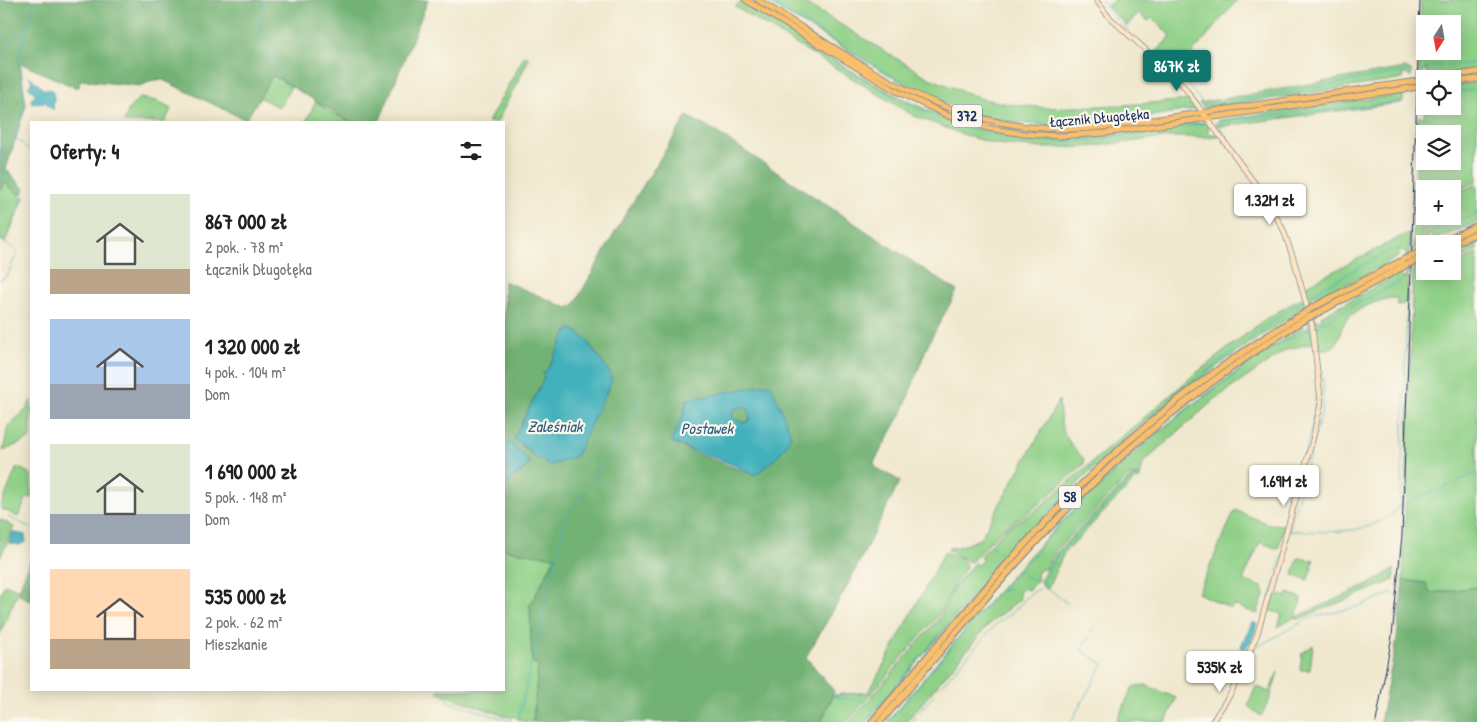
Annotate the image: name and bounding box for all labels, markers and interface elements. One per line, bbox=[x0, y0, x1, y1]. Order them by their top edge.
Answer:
north arrow bbox=[1416, 15, 1461, 60]
map controls bbox=[1416, 15, 1461, 280]
pin: 867K zł bbox=[1131, 49, 1223, 92]
text: 867K zł bbox=[1154, 55, 1200, 77]
button: locate bbox=[1416, 70, 1461, 115]
street label: Łącznik Długołęka bbox=[1048, 103, 1150, 132]
road number: 372 bbox=[952, 104, 982, 128]
button: layers bbox=[1416, 125, 1461, 170]
text: Oferty: 4 bbox=[50, 137, 119, 166]
icon: filters bbox=[457, 137, 485, 165]
button: + bbox=[1416, 180, 1461, 225]
pin: 1.32M zł bbox=[1218, 184, 1322, 226]
text: 1.32M zł bbox=[1245, 189, 1295, 211]
text: 867 000 zł bbox=[205, 207, 288, 236]
icon: home bbox=[90, 214, 150, 274]
button: − bbox=[1416, 235, 1461, 280]
text: 2 pok. · 78 m² bbox=[205, 236, 283, 258]
text: Łącznik Długołęka bbox=[205, 258, 312, 280]
text: 1 320 000 zł bbox=[205, 332, 301, 361]
icon: home bbox=[90, 339, 150, 399]
text: 4 pok. · 104 m² bbox=[205, 361, 286, 383]
text: Dom bbox=[205, 383, 230, 405]
water label: Zaleśniak bbox=[528, 415, 584, 437]
water label: Postawek bbox=[681, 417, 735, 439]
text: 1 690 000 zł bbox=[205, 457, 298, 486]
icon: home bbox=[90, 464, 150, 524]
pin: 1.69M zł bbox=[1232, 464, 1336, 507]
text: 1.69M zł bbox=[1260, 470, 1308, 492]
text: 5 pok. · 148 m² bbox=[205, 486, 286, 508]
road number: S8 bbox=[1059, 486, 1081, 508]
text: Dom bbox=[205, 508, 230, 530]
text: 535 000 zł bbox=[205, 582, 287, 611]
icon: home bbox=[90, 589, 150, 649]
text: 2 pok. · 62 m² bbox=[205, 611, 282, 633]
text: Mieszkanie bbox=[205, 633, 268, 655]
pin: 535K zł bbox=[1174, 650, 1266, 693]
text: 535K zł bbox=[1197, 656, 1243, 678]

